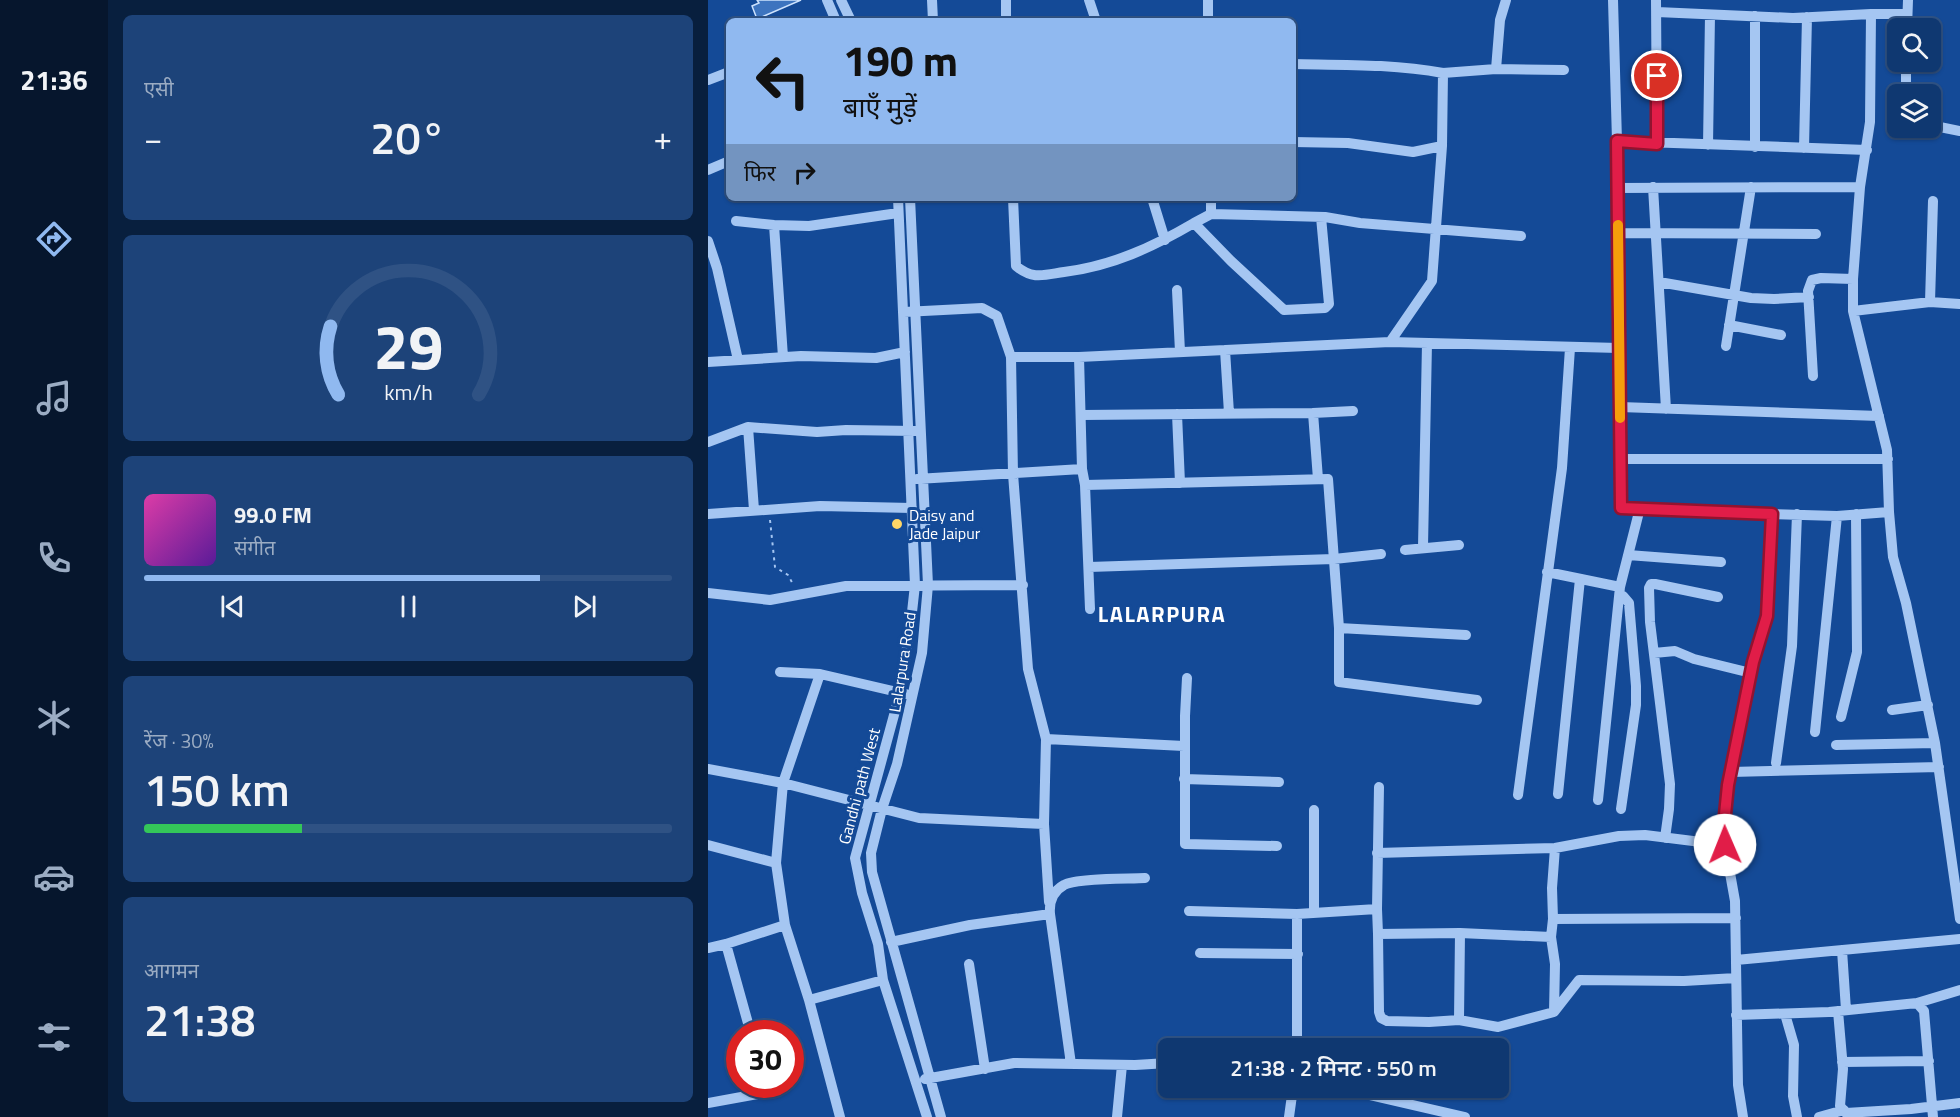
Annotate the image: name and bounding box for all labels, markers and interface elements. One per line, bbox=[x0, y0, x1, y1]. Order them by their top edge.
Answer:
map controls bbox=[1887, 18, 1941, 138]
button: search bbox=[1887, 18, 1941, 72]
text: 190 m bbox=[843, 28, 958, 92]
icon: left bbox=[744, 42, 822, 120]
pin bbox=[1631, 50, 1682, 101]
text: 21:36 bbox=[20, 59, 88, 100]
icon: arrive bbox=[1640, 59, 1673, 92]
text: एसी bbox=[144, 73, 174, 104]
button: layers bbox=[1887, 84, 1941, 138]
text: बाएँ मुड़ें bbox=[843, 86, 917, 127]
text: 20° bbox=[370, 103, 446, 171]
text: − bbox=[144, 113, 162, 163]
text: + bbox=[654, 113, 672, 163]
text: फिर bbox=[744, 156, 776, 190]
icon: right bbox=[788, 156, 821, 189]
icon: directions bbox=[33, 218, 75, 260]
text: 29 bbox=[373, 298, 443, 393]
icon: music bbox=[33, 377, 75, 419]
text: km/h bbox=[384, 377, 432, 409]
text: 99.0 FM bbox=[234, 498, 312, 532]
place label: Daisy and Jade Jaipur bbox=[909, 503, 981, 545]
marker: Daisy and Jade Jaipur bbox=[890, 517, 904, 531]
text: संगीत bbox=[234, 532, 275, 563]
icon: phone bbox=[33, 537, 75, 579]
icon: previous bbox=[216, 590, 249, 623]
icon: pause bbox=[392, 590, 425, 623]
icon: next bbox=[568, 590, 601, 623]
district label: LALARPURA bbox=[1098, 597, 1226, 631]
street label: Lalarpura Road bbox=[882, 610, 922, 714]
icon: climate bbox=[33, 697, 75, 739]
text: रेंज · 30% bbox=[144, 725, 214, 756]
street label: Gandhi path West bbox=[832, 725, 886, 847]
text: 150 km bbox=[144, 755, 290, 823]
position arrow bbox=[1693, 813, 1757, 877]
icon: car bbox=[33, 856, 75, 898]
text: आगमन bbox=[144, 955, 199, 986]
text: 21:38 bbox=[144, 985, 256, 1053]
icon: filters bbox=[33, 1016, 75, 1058]
speed limit sign: 30 bbox=[726, 1020, 804, 1098]
text: 21:38 · 2 मिनट · 550 m bbox=[1230, 1051, 1437, 1085]

